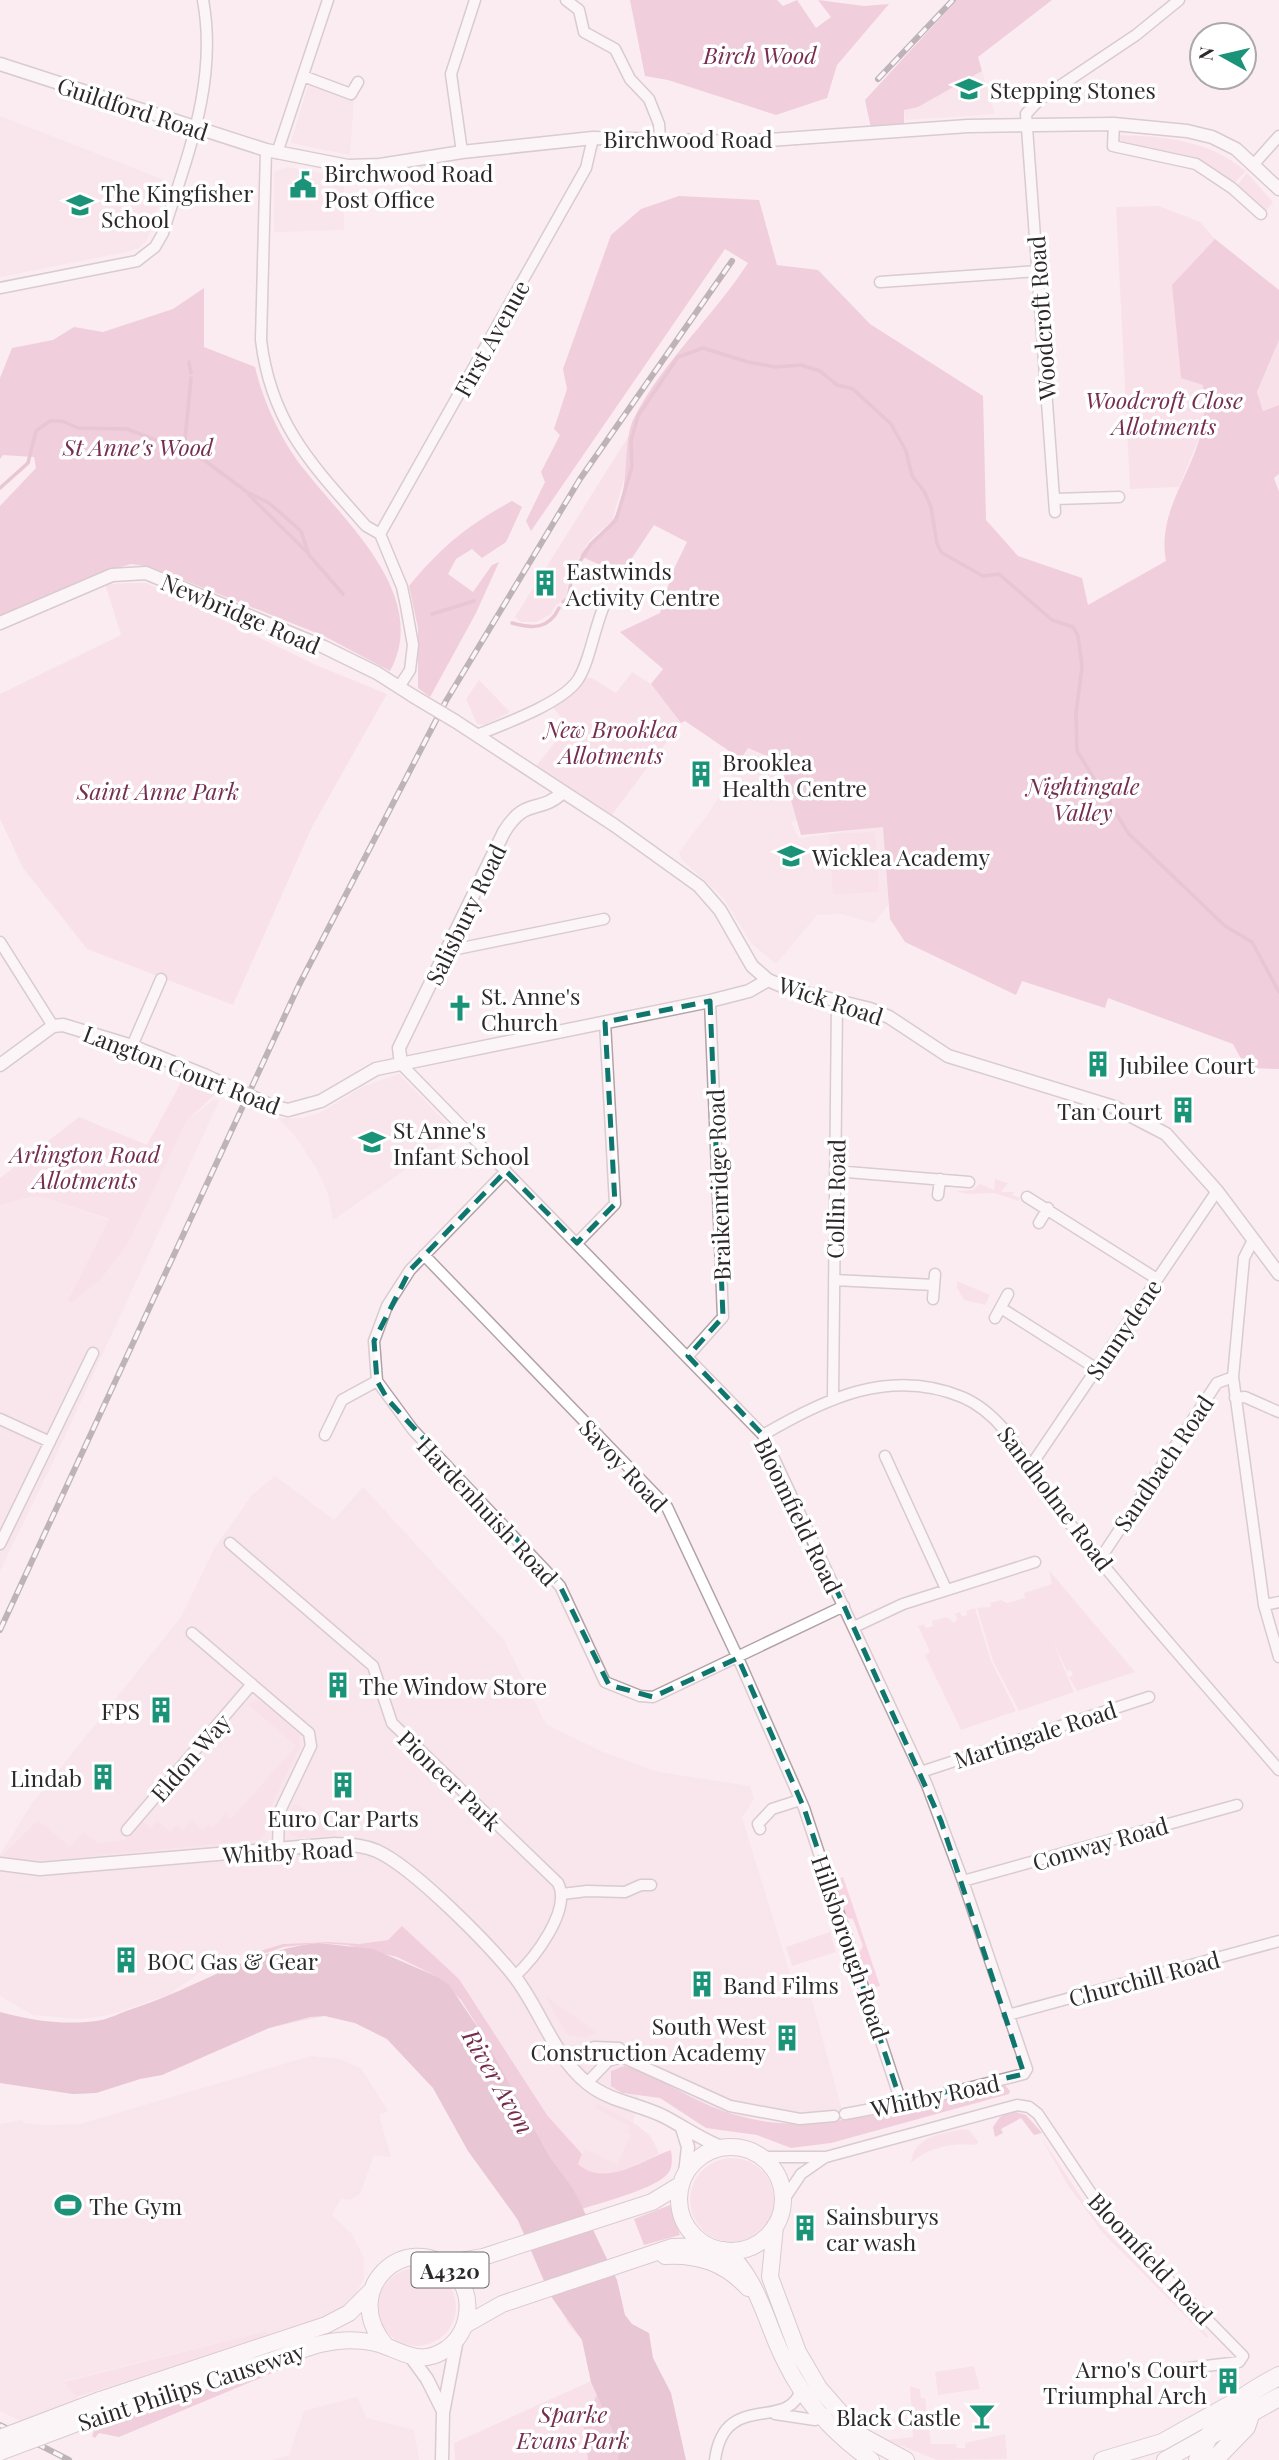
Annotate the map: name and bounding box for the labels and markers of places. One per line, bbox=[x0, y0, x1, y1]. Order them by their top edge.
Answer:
school or university icon: Stepping Stones bbox=[954, 74, 984, 104]
place label: Stepping Stones bbox=[990, 74, 1156, 105]
place label: Birchwood Road Post Office bbox=[324, 157, 493, 214]
public building icon: Birchwood Road Post Office bbox=[288, 170, 318, 200]
place label: The Kingfisher School bbox=[101, 177, 253, 234]
school or university icon: The Kingfisher School bbox=[65, 190, 95, 220]
place label: Eastwinds Activity Centre bbox=[565, 555, 720, 612]
building icon: Eastwinds Activity Centre bbox=[530, 568, 560, 598]
place label: Brooklea Health Centre bbox=[722, 746, 867, 803]
building icon: Brooklea Health Centre bbox=[686, 759, 716, 789]
school or university icon: Wicklea Academy bbox=[776, 841, 806, 871]
place label: Wicklea Academy bbox=[811, 841, 991, 872]
place label: St. Anne's Church bbox=[481, 980, 580, 1037]
church icon: St. Anne's Church bbox=[445, 993, 475, 1023]
building icon: Jubilee Court bbox=[1083, 1049, 1113, 1079]
place label: Jubilee Court bbox=[1118, 1049, 1256, 1080]
place label: Tan Court bbox=[1057, 1095, 1163, 1126]
building icon: Tan Court bbox=[1168, 1095, 1198, 1125]
place label: St Anne's Infant School bbox=[393, 1114, 530, 1171]
school or university icon: St Anne's Infant School bbox=[357, 1127, 387, 1157]
building icon: The Window Store bbox=[323, 1670, 353, 1700]
place label: The Window Store bbox=[359, 1670, 547, 1701]
place label: FPS bbox=[101, 1695, 140, 1726]
building icon: FPS bbox=[146, 1695, 176, 1725]
place label: Lindab bbox=[10, 1762, 82, 1793]
building icon: Lindab bbox=[88, 1762, 118, 1792]
building icon: Euro Car Parts bbox=[328, 1770, 358, 1800]
place label: Euro Car Parts bbox=[267, 1802, 419, 1833]
building icon: BOC Gas & Gear bbox=[111, 1945, 141, 1975]
place label: BOC Gas & Gear bbox=[147, 1945, 318, 1976]
building icon: Band Films bbox=[687, 1969, 717, 1999]
place label: Band Films bbox=[723, 1969, 839, 2000]
place label: South West Construction Academy bbox=[531, 2010, 767, 2067]
building icon: South West Construction Academy bbox=[772, 2023, 802, 2053]
sports icon: The Gym bbox=[53, 2190, 83, 2220]
place label: The Gym bbox=[89, 2190, 183, 2221]
place label: Sainsburys car wash bbox=[826, 2200, 939, 2257]
building icon: Sainsburys car wash bbox=[790, 2213, 820, 2243]
place label: Arno's Court Triumphal Arch bbox=[1043, 2353, 1208, 2410]
building icon: Arno's Court Triumphal Arch bbox=[1213, 2366, 1243, 2396]
place label: Black Castle bbox=[836, 2401, 961, 2432]
bar icon: Black Castle bbox=[967, 2401, 997, 2431]

